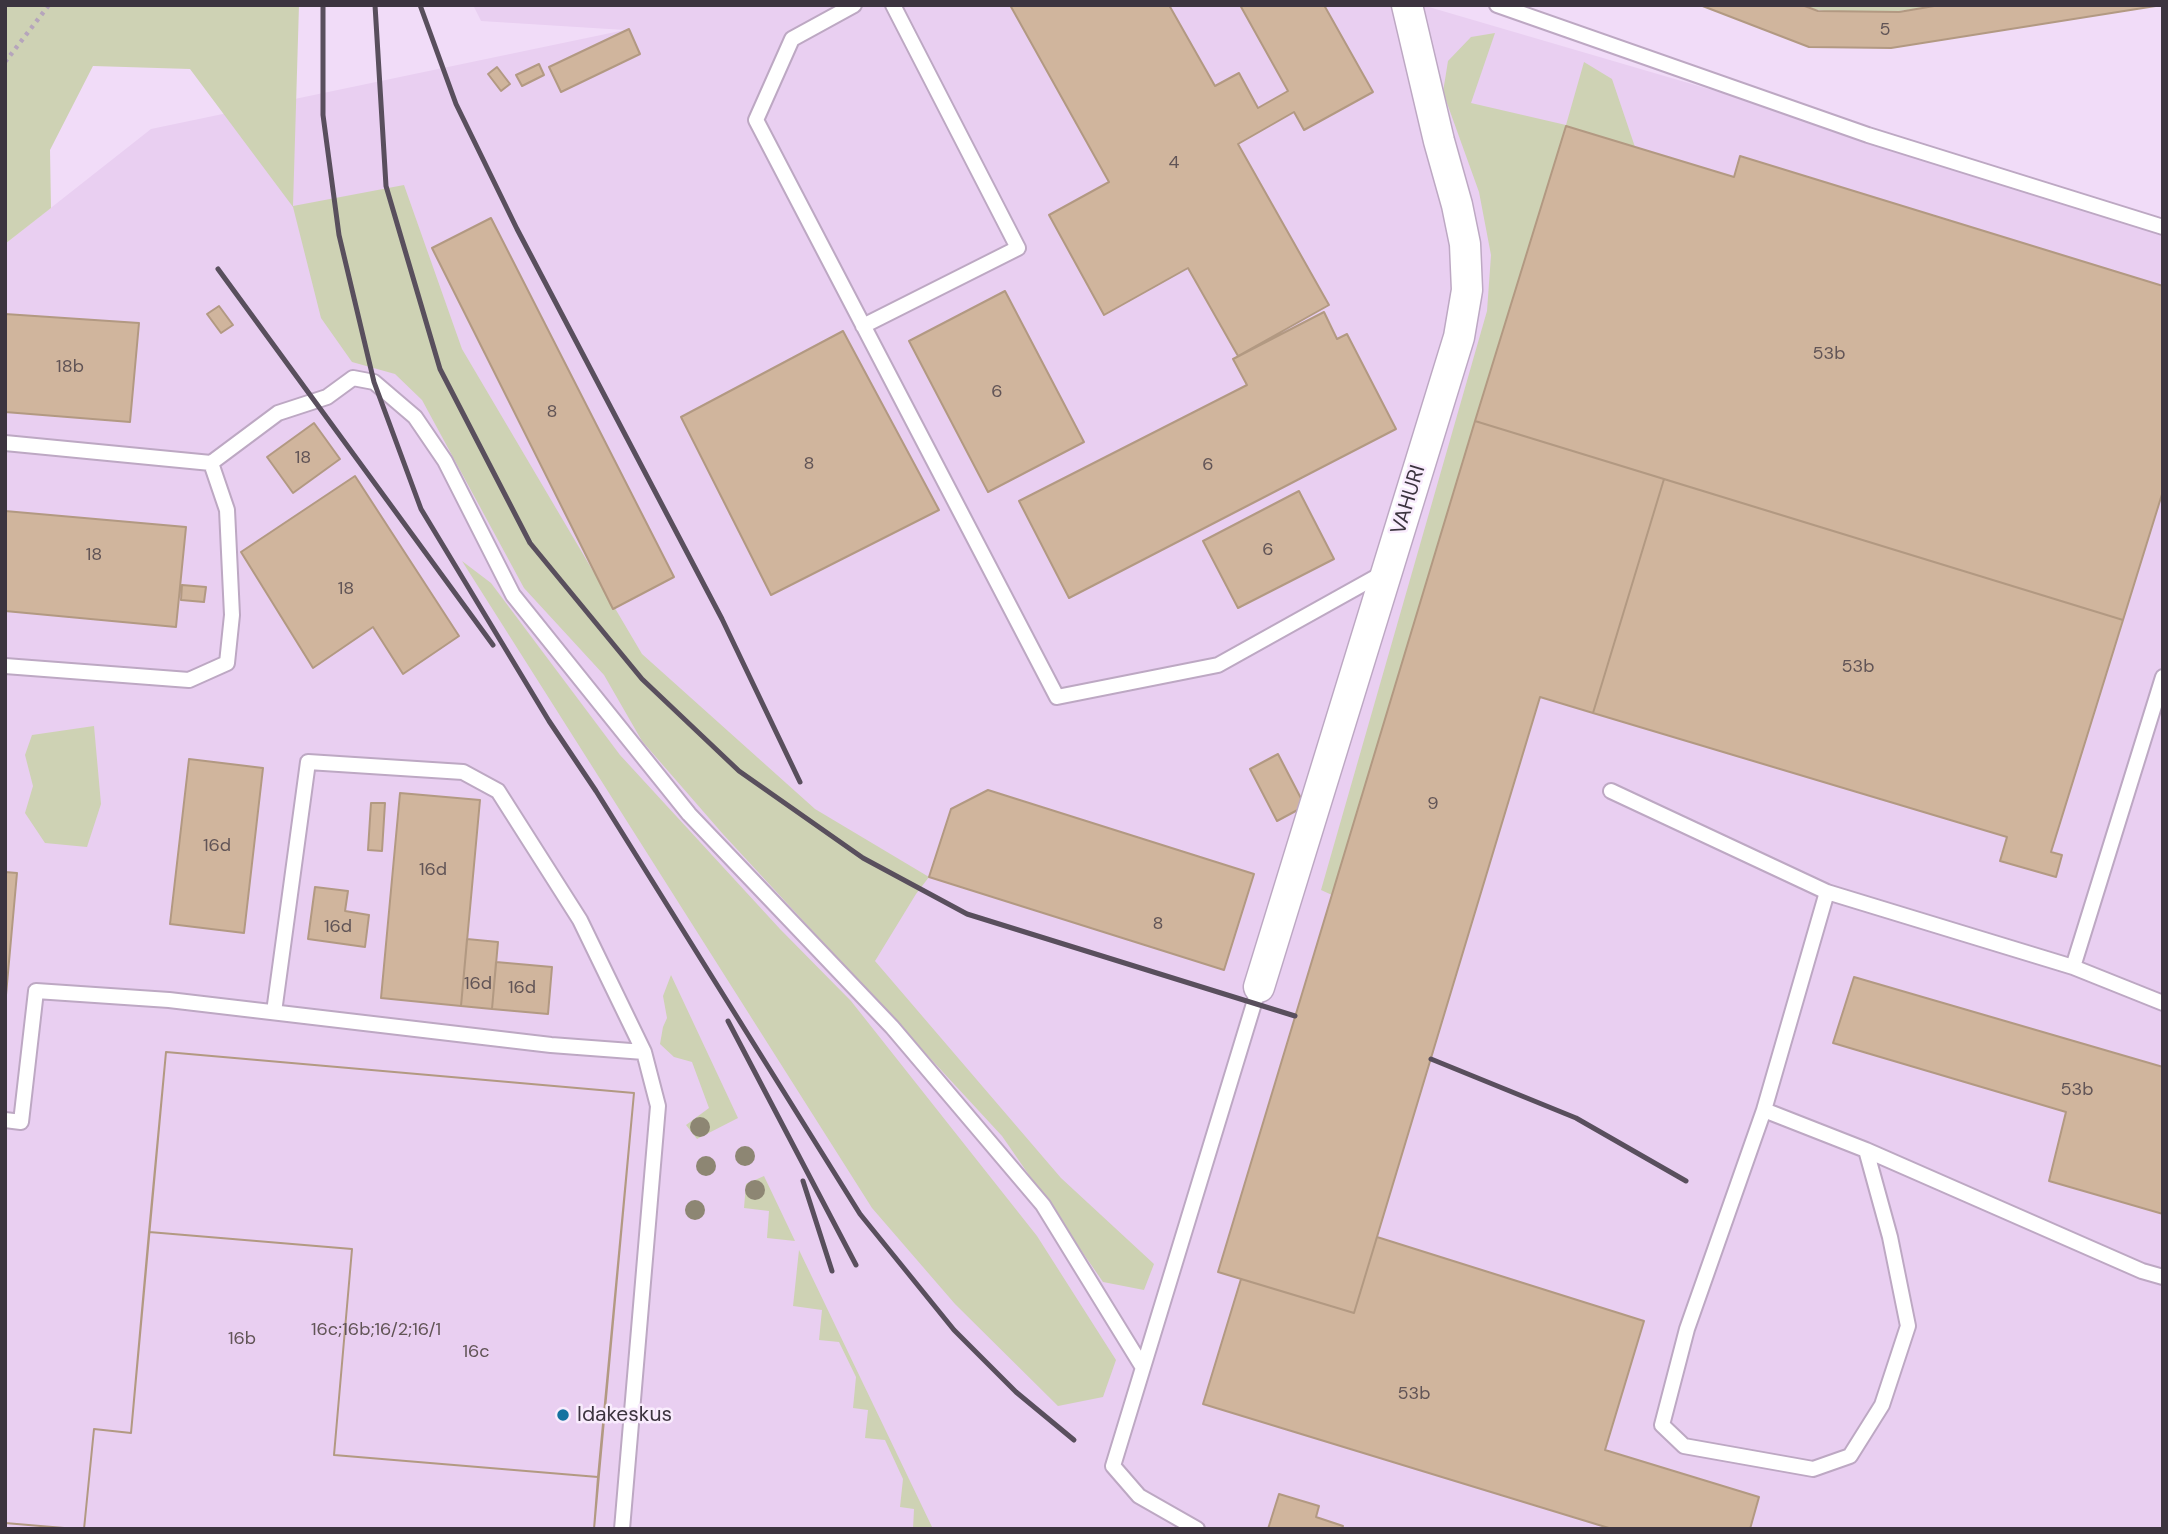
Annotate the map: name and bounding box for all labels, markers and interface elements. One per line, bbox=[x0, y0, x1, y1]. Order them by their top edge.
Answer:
house number: 5 bbox=[1880, 19, 1890, 41]
house number: 4 bbox=[1169, 152, 1179, 174]
house number: 53b bbox=[1813, 343, 1845, 365]
house number: 18b bbox=[56, 356, 84, 378]
house number: 6 bbox=[991, 381, 1003, 403]
house number: 8 bbox=[547, 401, 557, 423]
house number: 18 bbox=[295, 447, 311, 469]
house number: 8 bbox=[804, 453, 814, 475]
house number: 6 bbox=[1202, 454, 1214, 476]
street label: VAHURI bbox=[1387, 462, 1431, 538]
house number: 6 bbox=[1262, 539, 1274, 561]
house number: 18 bbox=[86, 544, 102, 566]
house number: 18 bbox=[338, 578, 354, 600]
house number: 53b bbox=[1842, 656, 1874, 678]
house number: 9 bbox=[1427, 793, 1439, 815]
house number: 16d bbox=[203, 835, 231, 857]
house number: 16d bbox=[419, 859, 447, 881]
house number: 8 bbox=[1153, 913, 1163, 935]
house number: 16d bbox=[324, 916, 352, 938]
house number: 16d bbox=[464, 973, 492, 995]
house number: 16d bbox=[508, 977, 536, 999]
house number: 53b bbox=[2061, 1079, 2093, 1101]
house number: 16c;16b;16/2;16/1 bbox=[311, 1319, 441, 1341]
house number: 16b bbox=[228, 1328, 256, 1350]
house number: 16c bbox=[462, 1341, 490, 1363]
house number: 53b bbox=[1398, 1383, 1430, 1405]
place label: Idakeskus bbox=[577, 1402, 672, 1428]
marker: Idakeskus bbox=[555, 1407, 571, 1423]

